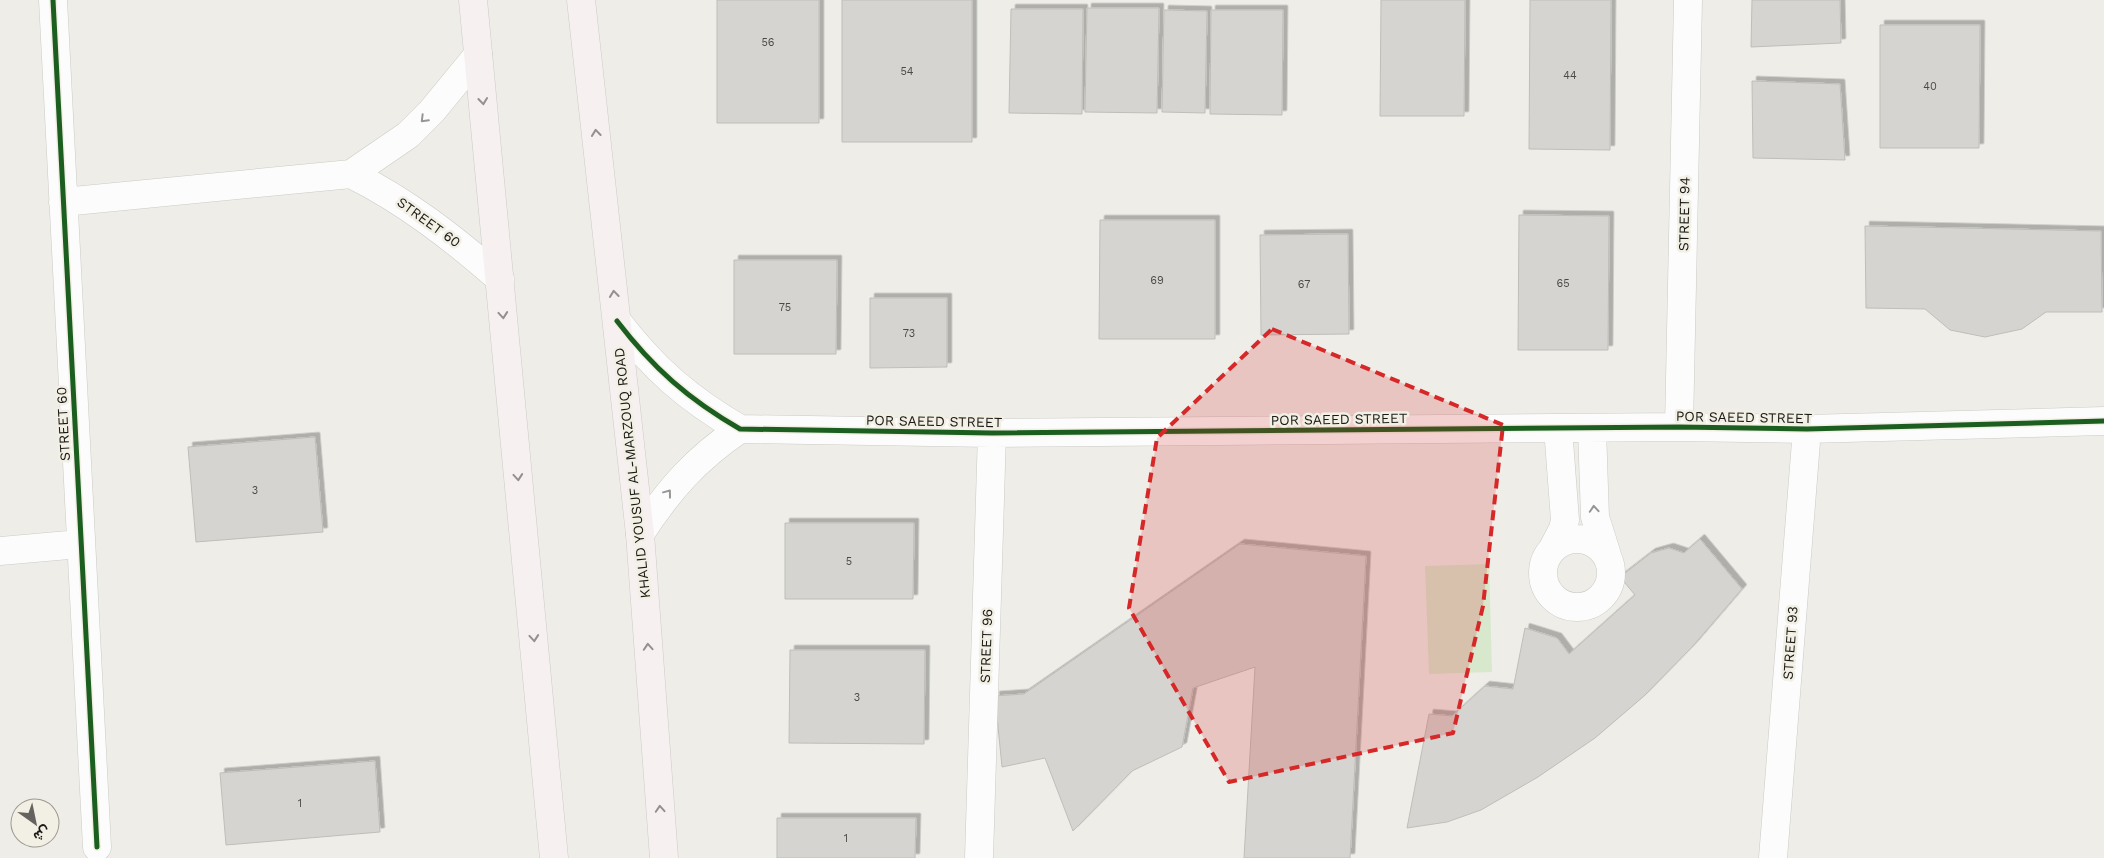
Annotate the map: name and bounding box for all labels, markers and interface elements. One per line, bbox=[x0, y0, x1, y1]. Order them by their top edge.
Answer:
house number: 56 bbox=[761, 36, 775, 49]
house number: 54 bbox=[900, 65, 914, 78]
house number: 44 bbox=[1563, 69, 1577, 82]
house number: 40 bbox=[1923, 80, 1937, 93]
one-way arrow bbox=[477, 97, 488, 105]
one-way arrow bbox=[421, 113, 430, 122]
one-way arrow bbox=[591, 128, 602, 136]
street label: STREET 94 bbox=[1675, 177, 1693, 251]
street label: STREET 60 bbox=[394, 194, 464, 250]
house number: 69 bbox=[1150, 274, 1164, 287]
house number: 65 bbox=[1556, 277, 1570, 290]
house number: 67 bbox=[1298, 278, 1310, 291]
one-way arrow bbox=[609, 290, 620, 298]
house number: 75 bbox=[779, 301, 791, 314]
one-way arrow bbox=[498, 311, 509, 319]
house number: 73 bbox=[903, 327, 915, 340]
street label: KHALID YOUSUF AL-MARZOUQ ROAD bbox=[611, 347, 653, 599]
street label: STREET 60 bbox=[53, 386, 73, 462]
street label: POR SAEED STREET bbox=[1676, 408, 1813, 426]
street label: POR SAEED STREET bbox=[1271, 410, 1408, 428]
street label: POR SAEED STREET bbox=[866, 412, 1003, 430]
one-way arrow bbox=[513, 473, 524, 481]
house number: 3 bbox=[252, 484, 258, 497]
one-way arrow bbox=[662, 490, 670, 499]
one-way arrow bbox=[1589, 504, 1600, 512]
house number: 5 bbox=[846, 555, 852, 568]
street label: STREET 93 bbox=[1779, 606, 1801, 680]
street label: STREET 96 bbox=[977, 609, 995, 683]
one-way arrow bbox=[528, 635, 539, 643]
one-way arrow bbox=[643, 643, 654, 651]
house number: 3 bbox=[854, 691, 860, 704]
house number: 1 bbox=[298, 797, 302, 810]
north arrow bbox=[10, 798, 60, 848]
one-way arrow bbox=[655, 805, 666, 813]
text: ش bbox=[30, 822, 53, 845]
house number: 1 bbox=[844, 832, 848, 845]

